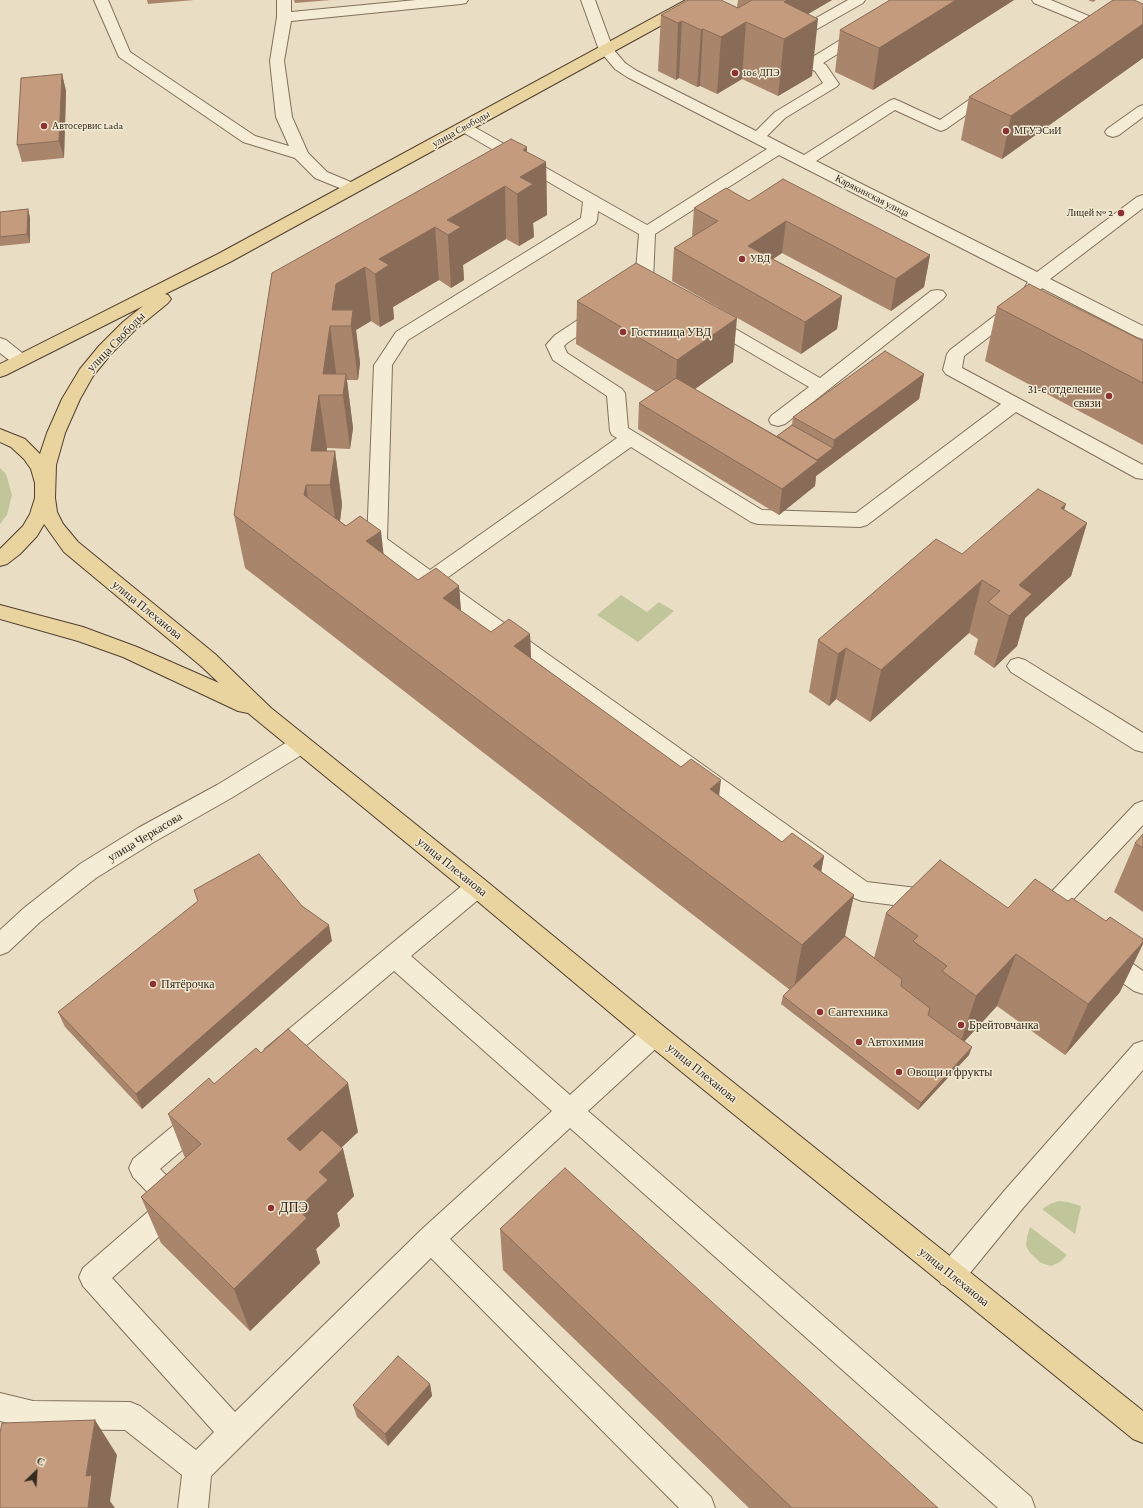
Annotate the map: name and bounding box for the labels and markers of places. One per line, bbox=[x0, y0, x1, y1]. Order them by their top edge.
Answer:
place label: 106 ДПЭ bbox=[743, 67, 780, 79]
marker: 106 ДПЭ bbox=[730, 68, 740, 78]
place label: Автосервис Lada bbox=[52, 120, 123, 132]
marker: Автосервис Lada bbox=[39, 121, 49, 131]
place label: МГУЭСиИ bbox=[1014, 125, 1061, 137]
marker: МГУЭСиИ bbox=[1001, 126, 1011, 136]
place label: Лицей № 2 bbox=[1067, 207, 1113, 219]
marker: Лицей № 2 bbox=[1116, 208, 1126, 218]
place label: УВД bbox=[750, 253, 770, 265]
marker: УВД bbox=[737, 254, 747, 264]
place label: Гостиница УВД bbox=[631, 325, 711, 339]
marker: Гостиница УВД bbox=[618, 327, 628, 337]
place label: 31-е отделение связи bbox=[1028, 382, 1101, 410]
marker: 31-е отделение связи bbox=[1104, 391, 1114, 401]
place label: Пятёрочка bbox=[161, 977, 214, 991]
marker: Пятёрочка bbox=[148, 979, 158, 989]
place label: Сантехника bbox=[828, 1005, 888, 1019]
marker: Сантехника bbox=[815, 1007, 825, 1017]
place label: Брейтовчанка bbox=[969, 1018, 1039, 1032]
marker: Брейтовчанка bbox=[956, 1020, 966, 1030]
place label: Автохимия bbox=[867, 1035, 924, 1049]
marker: Автохимия bbox=[854, 1037, 864, 1047]
place label: Овощи и фрукты bbox=[907, 1065, 992, 1079]
marker: Овощи и фрукты bbox=[894, 1067, 904, 1077]
place label: ДПЭ bbox=[279, 1200, 308, 1216]
marker: ДПЭ bbox=[266, 1203, 276, 1213]

